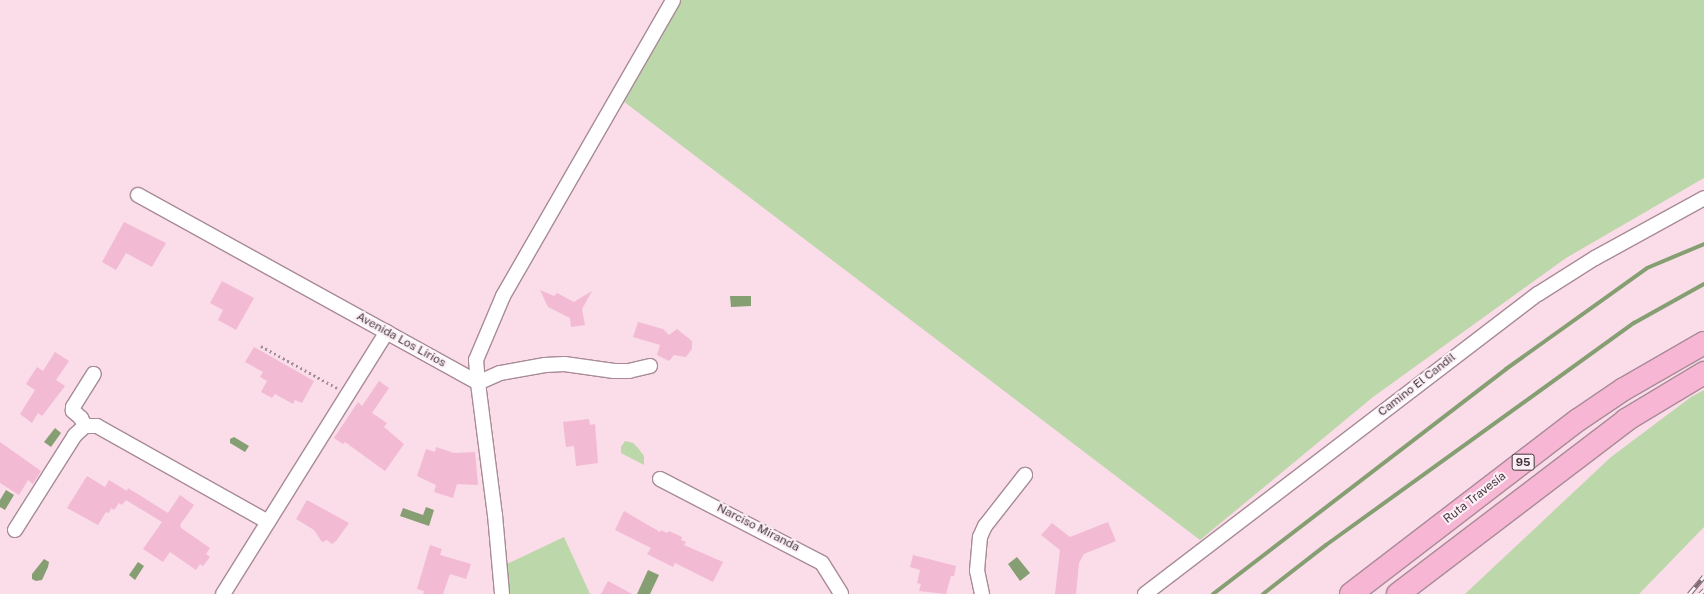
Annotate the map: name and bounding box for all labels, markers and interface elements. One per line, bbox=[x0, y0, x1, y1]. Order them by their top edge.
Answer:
street label: Avenida Los Lirios bbox=[354, 309, 448, 371]
street label: Camino El Candil bbox=[1375, 350, 1459, 420]
road number: 95 bbox=[1511, 453, 1535, 471]
street label: Ruta Travesía bbox=[1441, 469, 1509, 527]
street label: Narciso Miranda bbox=[714, 501, 802, 555]

